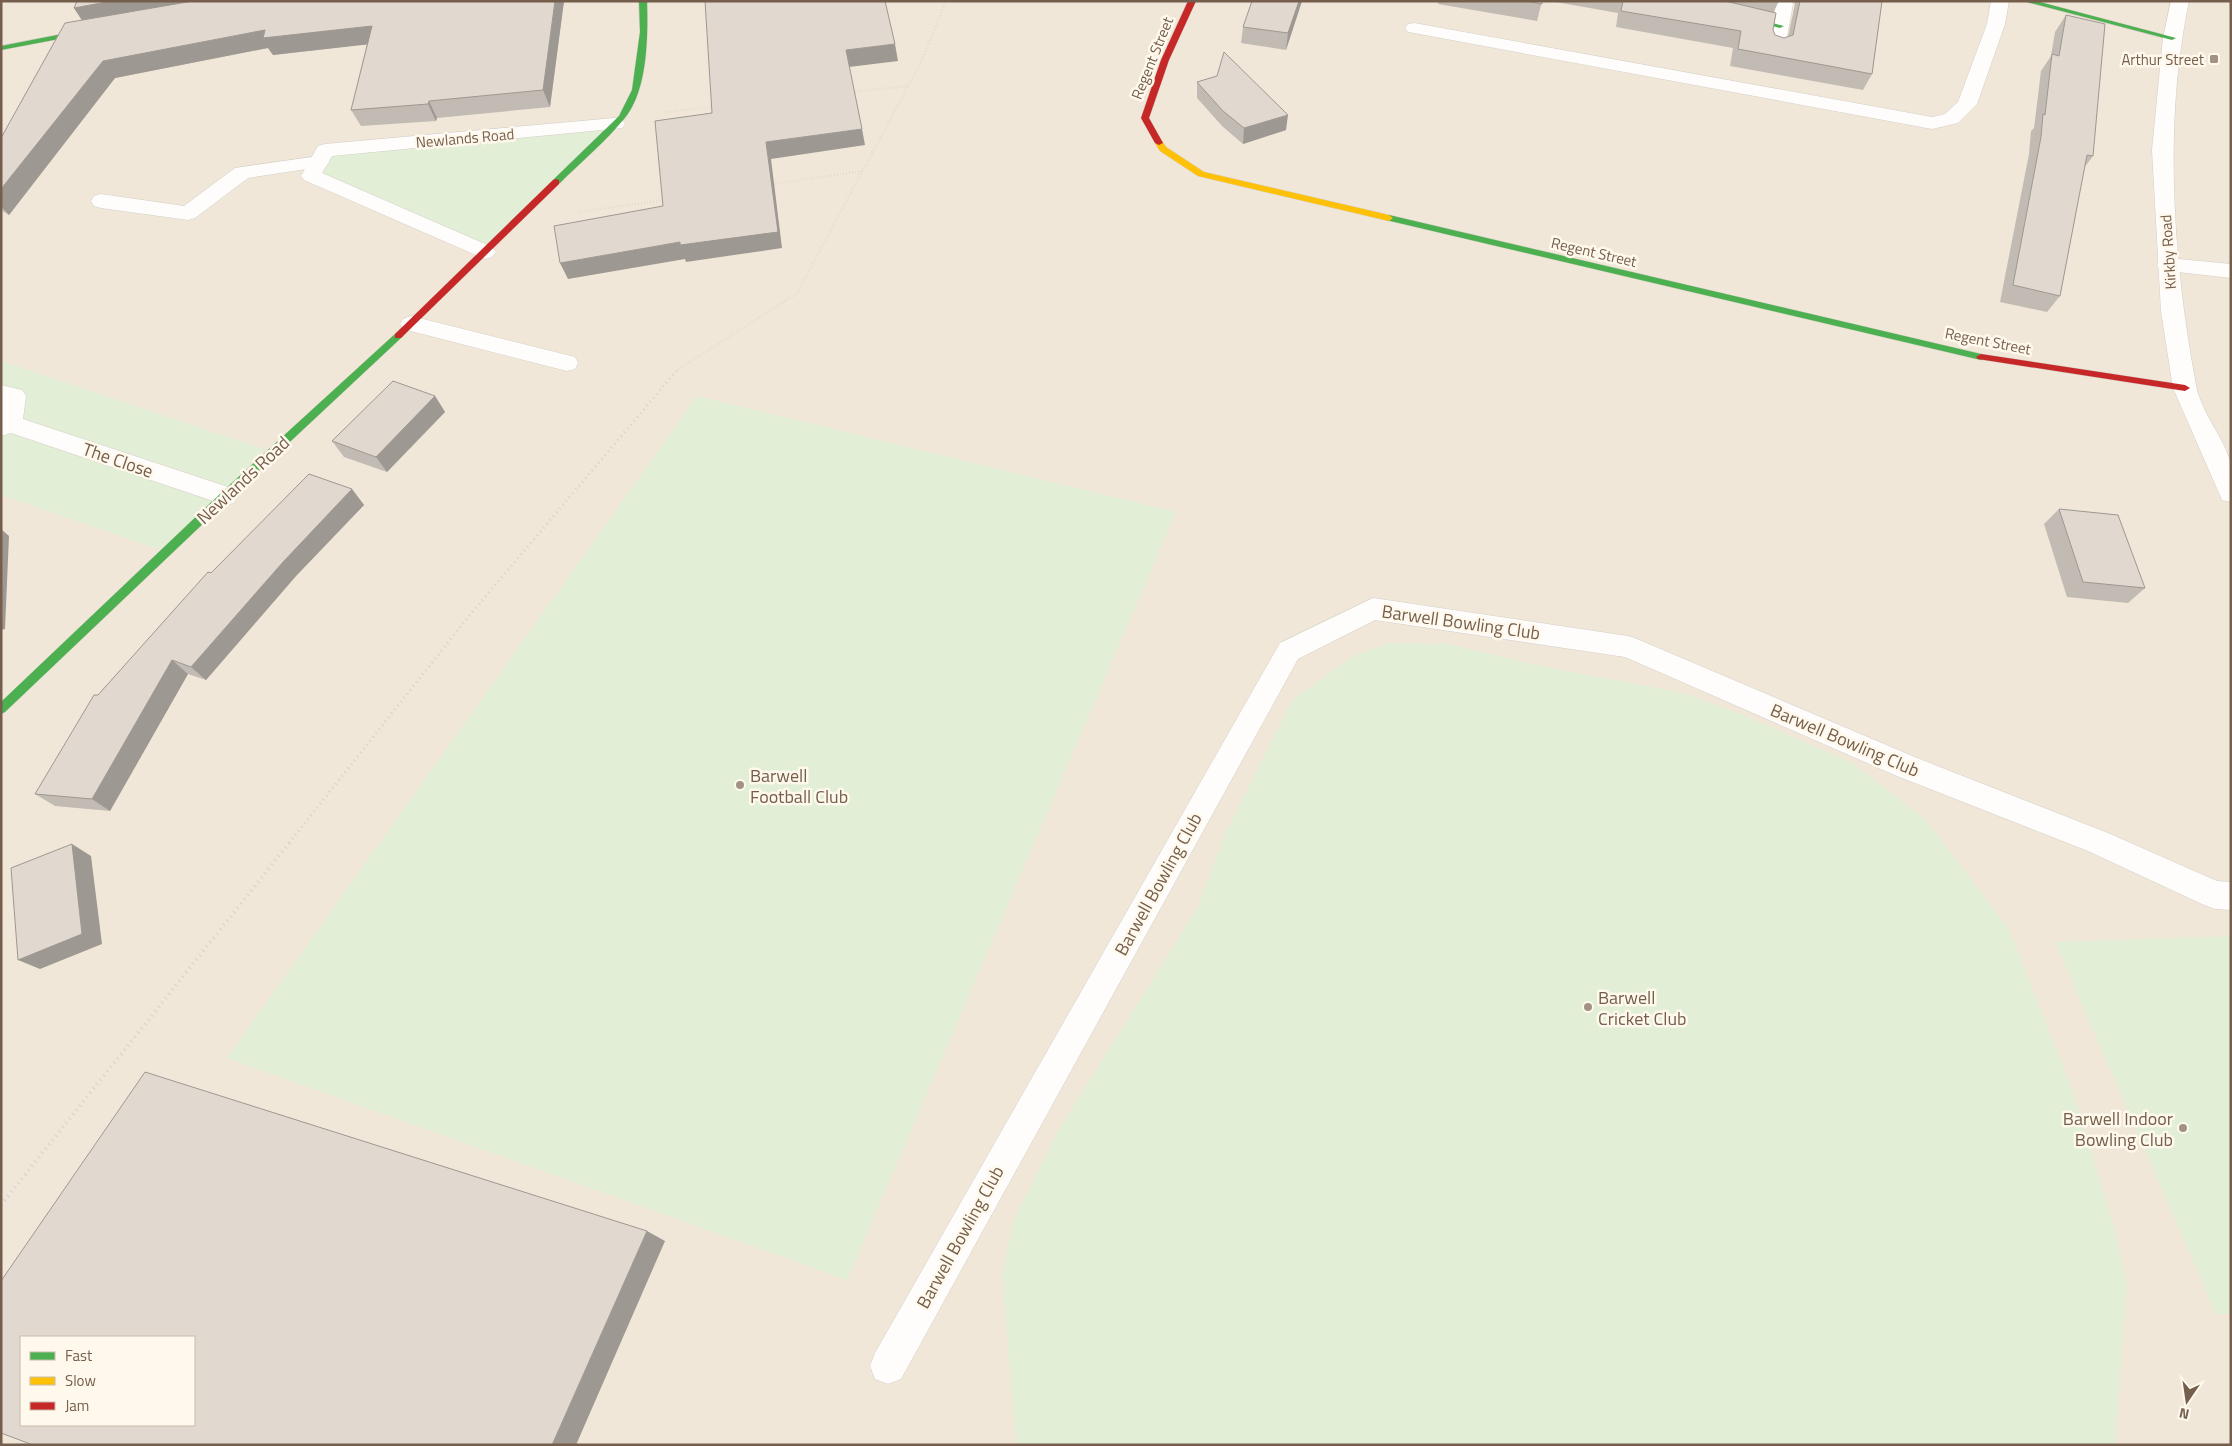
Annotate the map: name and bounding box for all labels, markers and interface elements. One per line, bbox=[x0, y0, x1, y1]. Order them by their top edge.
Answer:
street label: Regent Street bbox=[1125, 13, 1179, 103]
place label: Arthur Street bbox=[2121, 48, 2205, 71]
marker: Arthur Street bbox=[2208, 53, 2220, 65]
street label: Newlands Road bbox=[415, 122, 515, 154]
street label: Kirkby Road bbox=[2154, 214, 2182, 290]
street label: Regent Street bbox=[1549, 231, 1640, 273]
street label: Regent Street bbox=[1943, 321, 2034, 361]
street label: Newlands Road bbox=[190, 430, 296, 530]
street label: The Close bbox=[79, 435, 157, 485]
street label: Barwell Bowling Club bbox=[1380, 598, 1542, 646]
street label: Barwell Bowling Club bbox=[1766, 696, 1924, 784]
place label: Barwell Football Club bbox=[750, 762, 848, 810]
marker: Barwell Football Club bbox=[734, 779, 746, 791]
street label: Barwell Bowling Club bbox=[1108, 808, 1208, 960]
place label: Barwell Cricket Club bbox=[1598, 984, 1686, 1032]
marker: Barwell Cricket Club bbox=[1582, 1001, 1594, 1013]
place label: Barwell Indoor Bowling Club bbox=[2063, 1105, 2173, 1153]
marker: Barwell Indoor Bowling Club bbox=[2177, 1122, 2189, 1134]
street label: Barwell Bowling Club bbox=[910, 1161, 1010, 1313]
legend bbox=[20, 1336, 195, 1426]
text: Fast bbox=[65, 1344, 93, 1367]
text: Slow bbox=[65, 1369, 96, 1392]
north arrow bbox=[2162, 1376, 2212, 1426]
text: Jam bbox=[65, 1394, 89, 1417]
text: N bbox=[2177, 1403, 2191, 1425]

